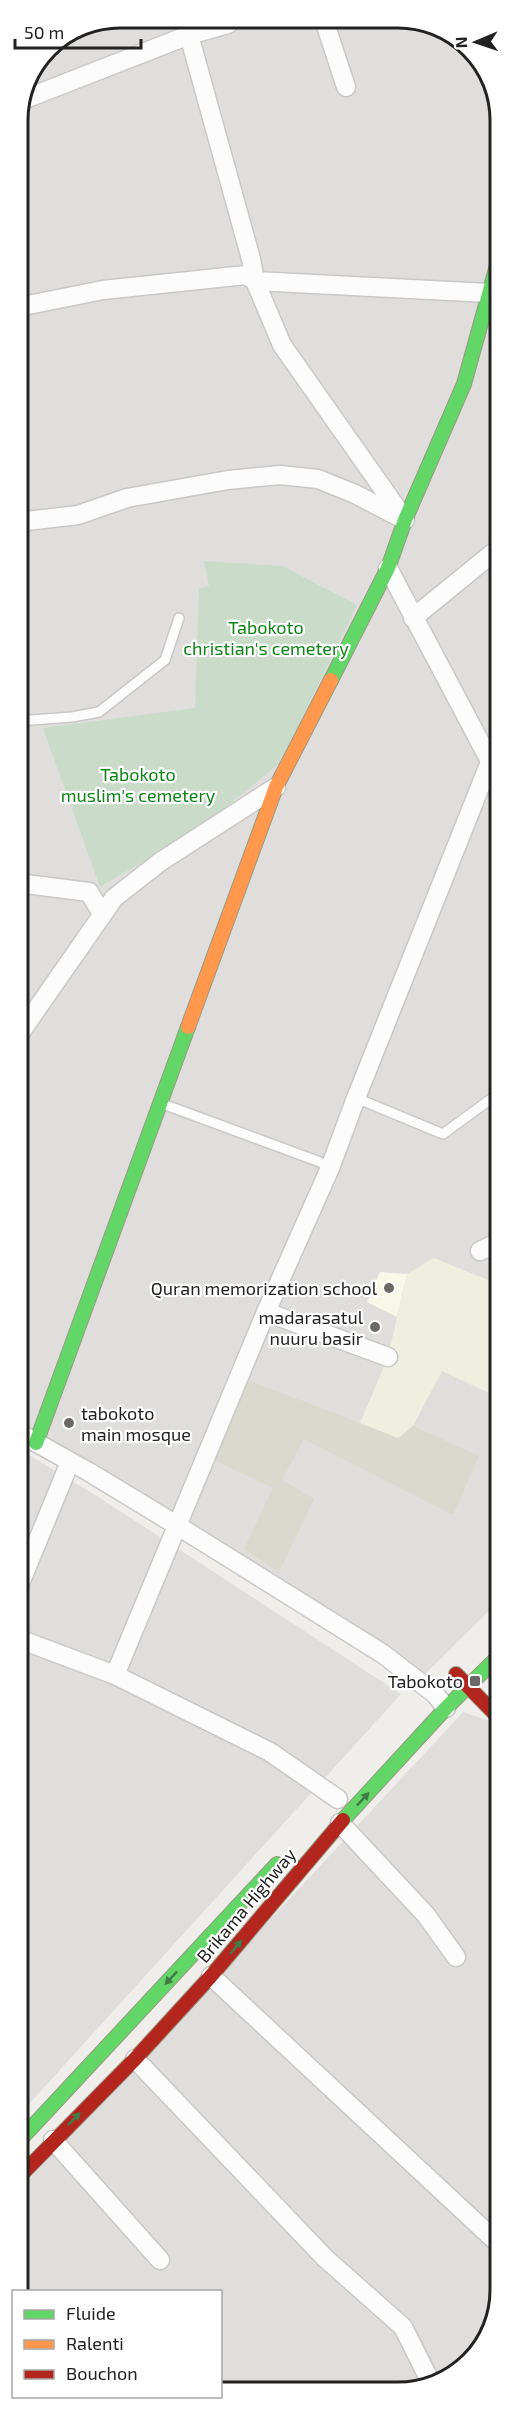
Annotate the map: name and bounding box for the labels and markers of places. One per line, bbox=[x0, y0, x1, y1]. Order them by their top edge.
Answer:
place label: Quran memorization school bbox=[151, 1277, 378, 1299]
marker: Quran memorization school bbox=[382, 1281, 396, 1295]
place label: madarasatul nuuru basir bbox=[259, 1306, 364, 1349]
marker: madarasatul nuuru basir bbox=[368, 1320, 382, 1334]
place label: tabokoto main mosque bbox=[81, 1402, 191, 1445]
marker: tabokoto main mosque bbox=[62, 1416, 76, 1430]
place label: Tabokoto bbox=[388, 1670, 463, 1692]
marker: Tabokoto bbox=[468, 1674, 482, 1688]

